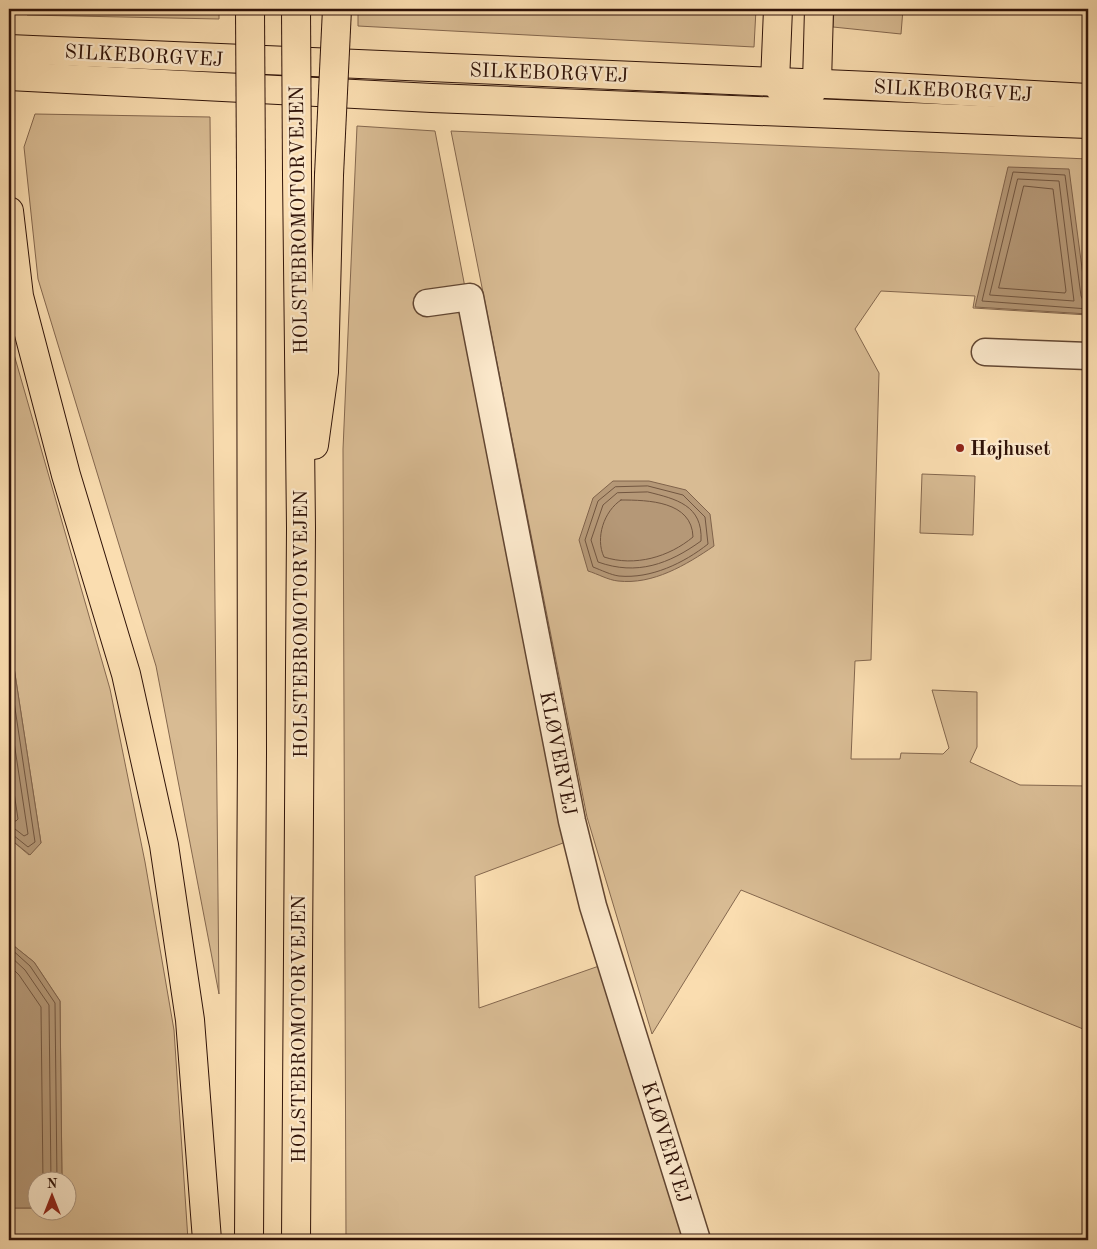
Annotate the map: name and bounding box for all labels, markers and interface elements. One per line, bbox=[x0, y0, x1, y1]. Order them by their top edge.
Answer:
street label: SILKEBORGVEJ bbox=[64, 43, 224, 71]
street label: SILKEBORGVEJ bbox=[469, 61, 629, 87]
street label: SILKEBORGVEJ bbox=[873, 78, 1033, 106]
street label: HOLSTEBROMOTORVEJEN bbox=[288, 86, 312, 354]
place label: Højhuset bbox=[970, 440, 1050, 460]
marker: Højhuset bbox=[954, 442, 966, 454]
street label: HOLSTEBROMOTORVEJEN bbox=[292, 490, 312, 758]
street label: KLØVERVEJ bbox=[535, 690, 579, 817]
street label: HOLSTEBROMOTORVEJEN bbox=[290, 895, 310, 1163]
street label: KLØVERVEJ bbox=[637, 1079, 693, 1206]
north arrow bbox=[28, 1172, 78, 1222]
text: N bbox=[47, 1177, 58, 1191]

